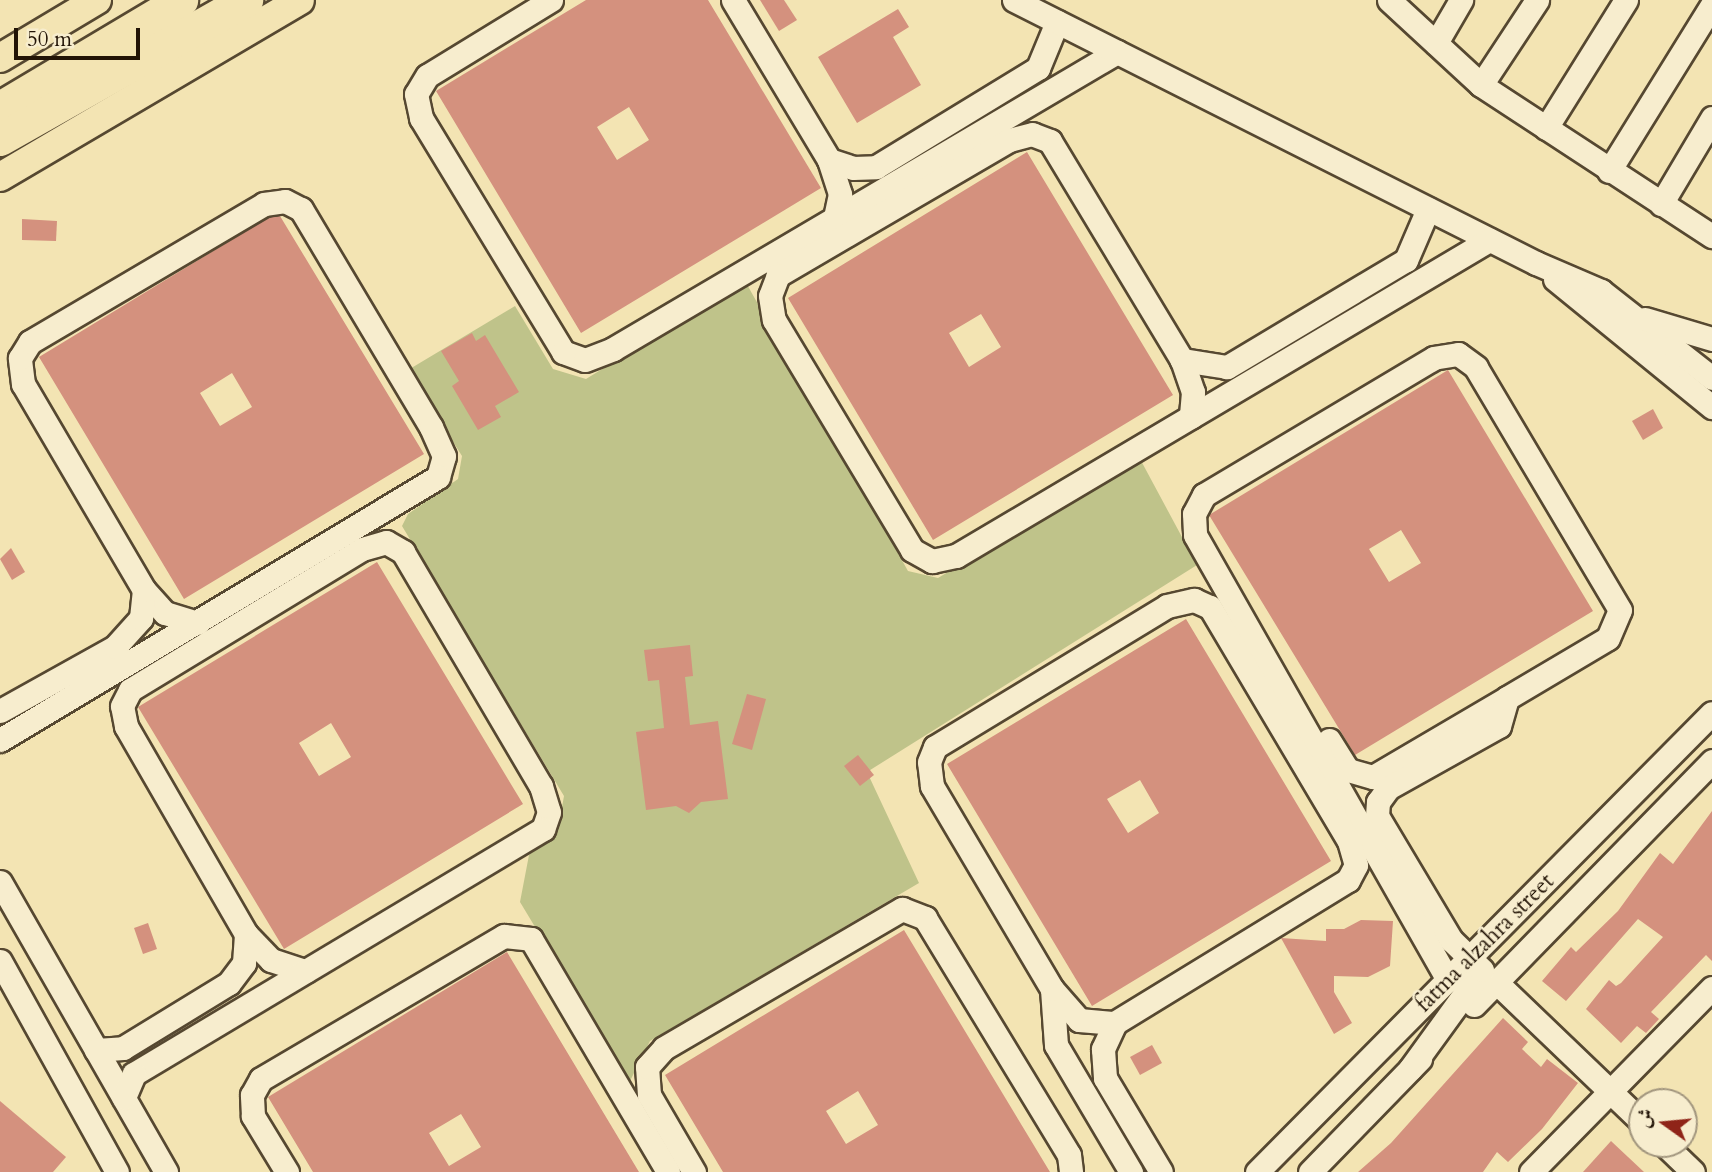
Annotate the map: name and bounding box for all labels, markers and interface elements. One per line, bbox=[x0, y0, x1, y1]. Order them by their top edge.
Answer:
scale bar bbox=[18, 14, 144, 58]
text: 50 m bbox=[27, 25, 72, 54]
street label: fatma alzahra street bbox=[1410, 868, 1560, 1018]
north arrow bbox=[1628, 1088, 1698, 1158]
text: ش bbox=[1630, 1106, 1660, 1131]

